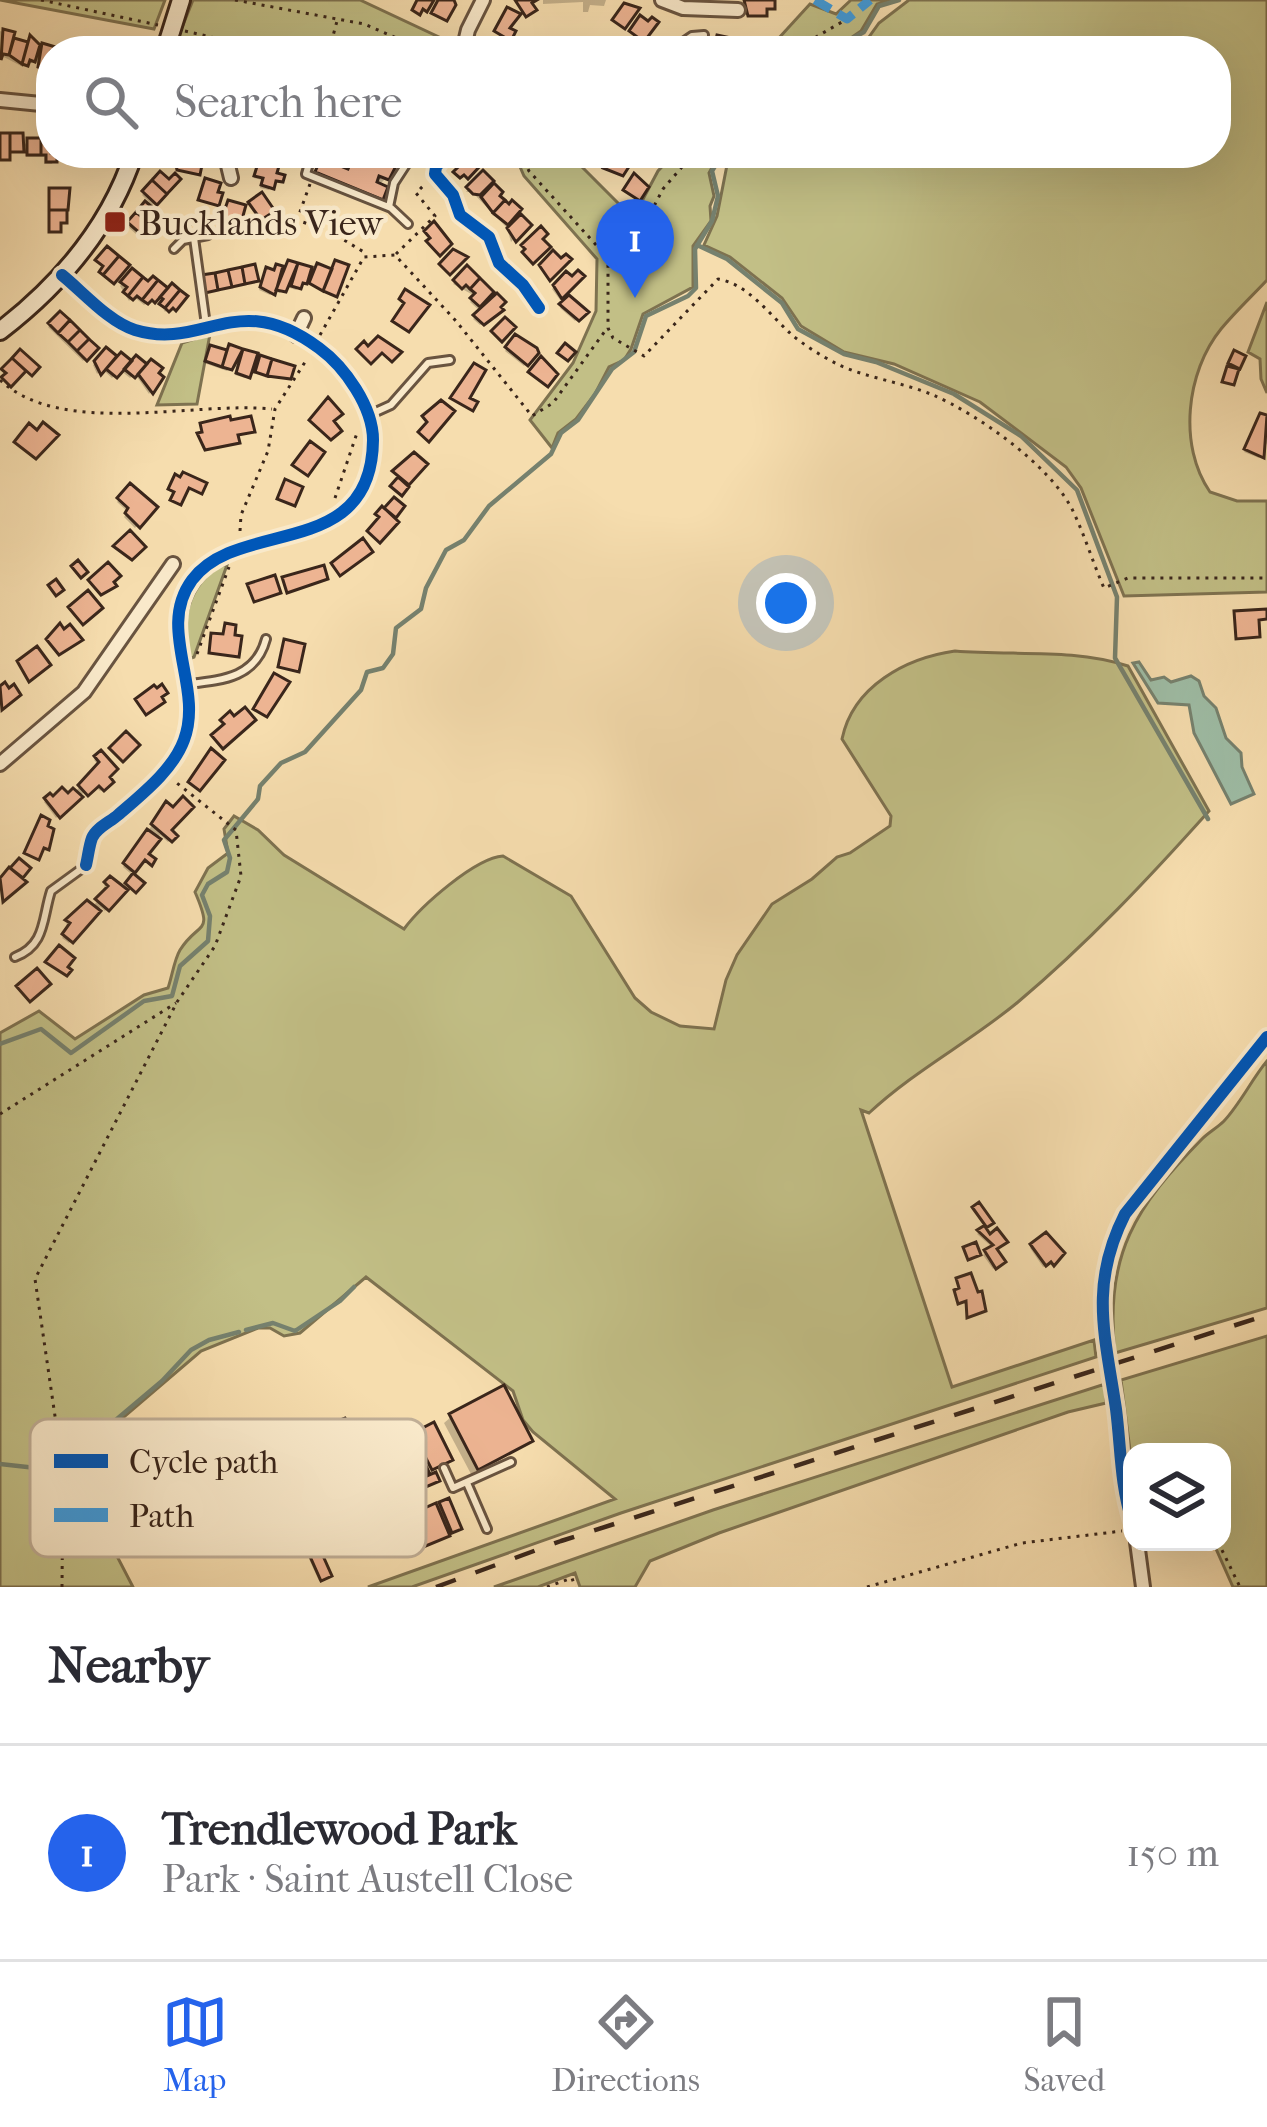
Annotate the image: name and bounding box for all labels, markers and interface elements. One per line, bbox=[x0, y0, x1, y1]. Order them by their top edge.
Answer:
search box bbox=[36, 36, 1231, 168]
icon: search bbox=[78, 69, 144, 135]
text: Search here bbox=[174, 76, 402, 129]
pin: 1 bbox=[596, 199, 674, 298]
place label: Bucklands View bbox=[139, 202, 384, 244]
marker: Bucklands View bbox=[102, 209, 128, 235]
your location bbox=[756, 573, 816, 633]
legend bbox=[30, 1419, 426, 1557]
text: Cycle path bbox=[129, 1443, 279, 1482]
map controls bbox=[1123, 1443, 1231, 1551]
button: layers bbox=[1123, 1443, 1231, 1551]
text: Path bbox=[129, 1497, 195, 1536]
text: Nearby bbox=[48, 1635, 209, 1695]
text: Trendlewood Park bbox=[162, 1803, 517, 1856]
text: 1 bbox=[80, 1830, 94, 1876]
text: 150 m bbox=[1126, 1830, 1219, 1876]
text: Park · Saint Austell Close bbox=[162, 1856, 573, 1902]
tab: Map bbox=[162, 1989, 228, 2100]
tab: Directions bbox=[551, 1989, 700, 2100]
tab: Saved bbox=[1023, 1989, 1105, 2100]

